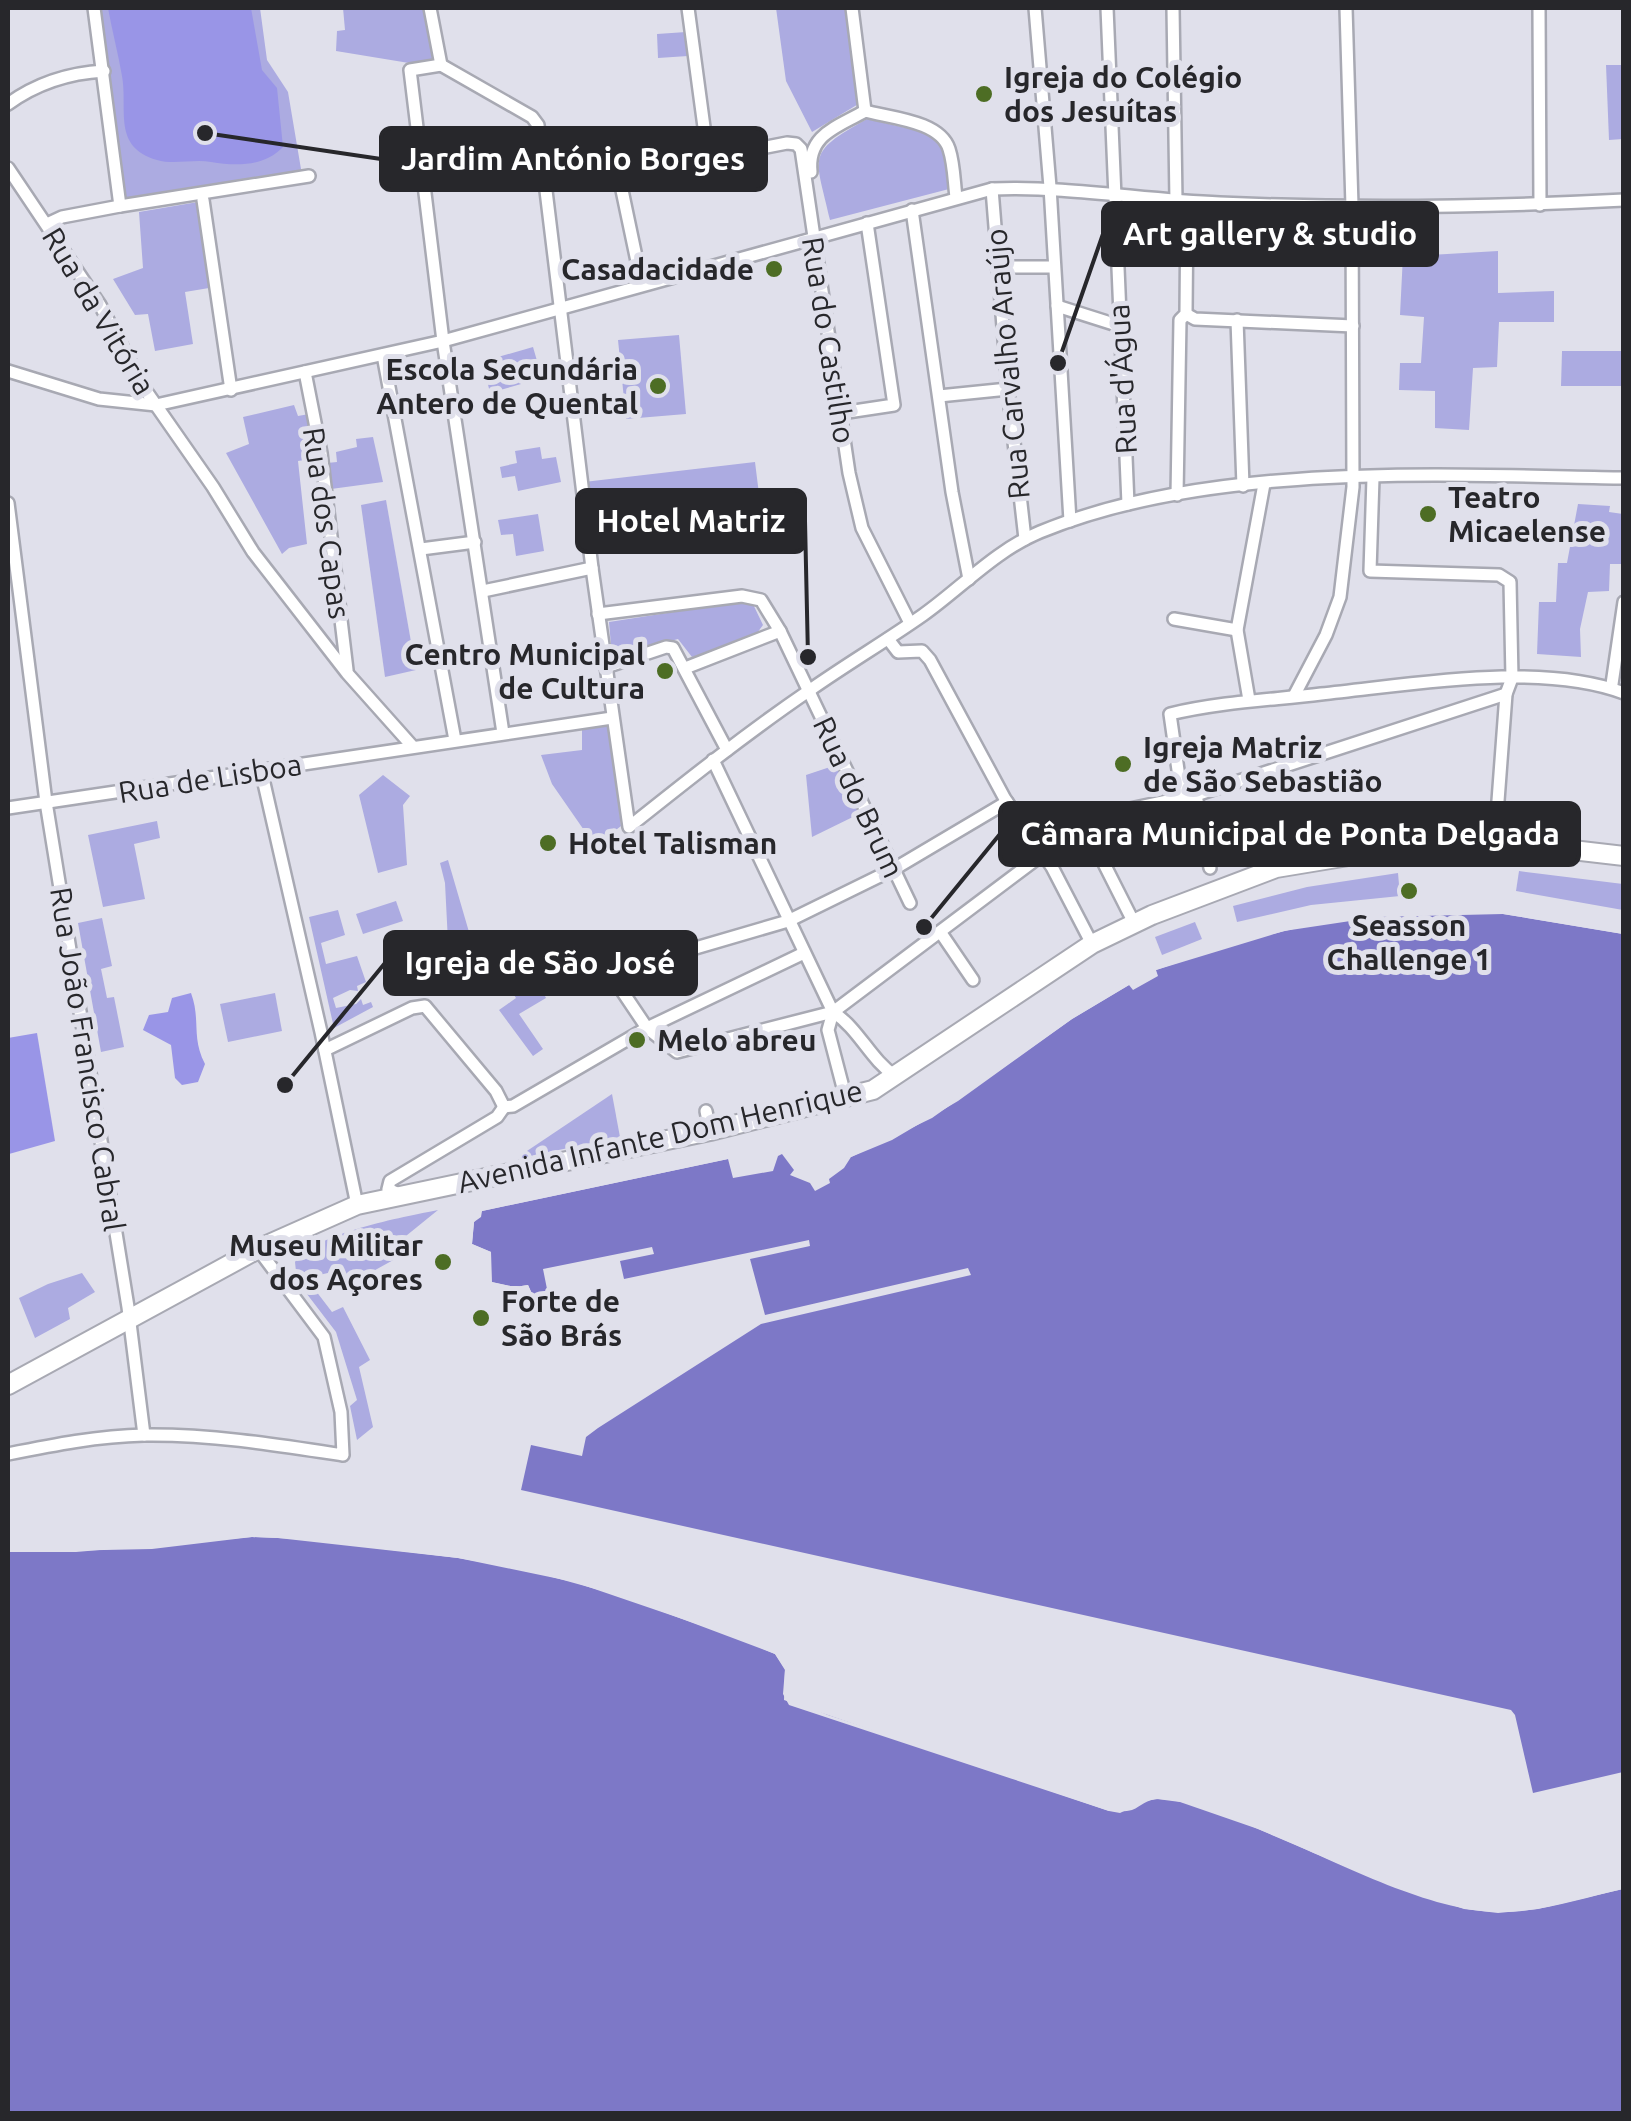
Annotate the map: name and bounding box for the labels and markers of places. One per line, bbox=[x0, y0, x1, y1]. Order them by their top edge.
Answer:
place label: Igreja do Colégio dos Jesuítas bbox=[1004, 60, 1242, 128]
marker: Igreja do Colégio dos Jesuítas bbox=[973, 83, 995, 105]
callout: Jardim António Borges bbox=[381, 128, 766, 190]
callout: Art gallery & studio bbox=[1103, 203, 1437, 265]
place label: Casadacidade bbox=[561, 252, 754, 286]
marker: Casadacidade bbox=[763, 258, 785, 280]
place label: Escola Secundária Antero de Quental bbox=[376, 352, 638, 420]
marker: Escola Secundária Antero de Quental bbox=[647, 375, 669, 397]
place label: Teatro Micaelense bbox=[1448, 480, 1606, 548]
callout: Hotel Matriz bbox=[577, 490, 805, 552]
marker: Teatro Micaelense bbox=[1417, 503, 1439, 525]
place label: Centro Municipal de Cultura bbox=[405, 637, 645, 705]
marker: Centro Municipal de Cultura bbox=[654, 660, 676, 682]
place label: Igreja Matriz de São Sebastião bbox=[1143, 730, 1383, 798]
marker: Igreja Matriz de São Sebastião bbox=[1112, 753, 1134, 775]
callout: Câmara Municipal de Ponta Delgada bbox=[1000, 803, 1579, 865]
place label: Hotel Talisman bbox=[568, 826, 777, 860]
marker: Hotel Talisman bbox=[537, 832, 559, 854]
marker: Seasson Challenge 1 bbox=[1398, 880, 1420, 902]
place label: Seasson Challenge 1 bbox=[1327, 908, 1492, 976]
callout: Igreja de São José bbox=[385, 932, 696, 994]
place label: Melo abreu bbox=[657, 1023, 816, 1057]
marker: Melo abreu bbox=[626, 1029, 648, 1051]
place label: Museu Militar dos Açores bbox=[229, 1228, 424, 1296]
marker: Museu Militar dos Açores bbox=[432, 1251, 454, 1273]
place label: Forte de São Brás bbox=[501, 1284, 622, 1352]
marker: Forte de São Brás bbox=[470, 1307, 492, 1329]

